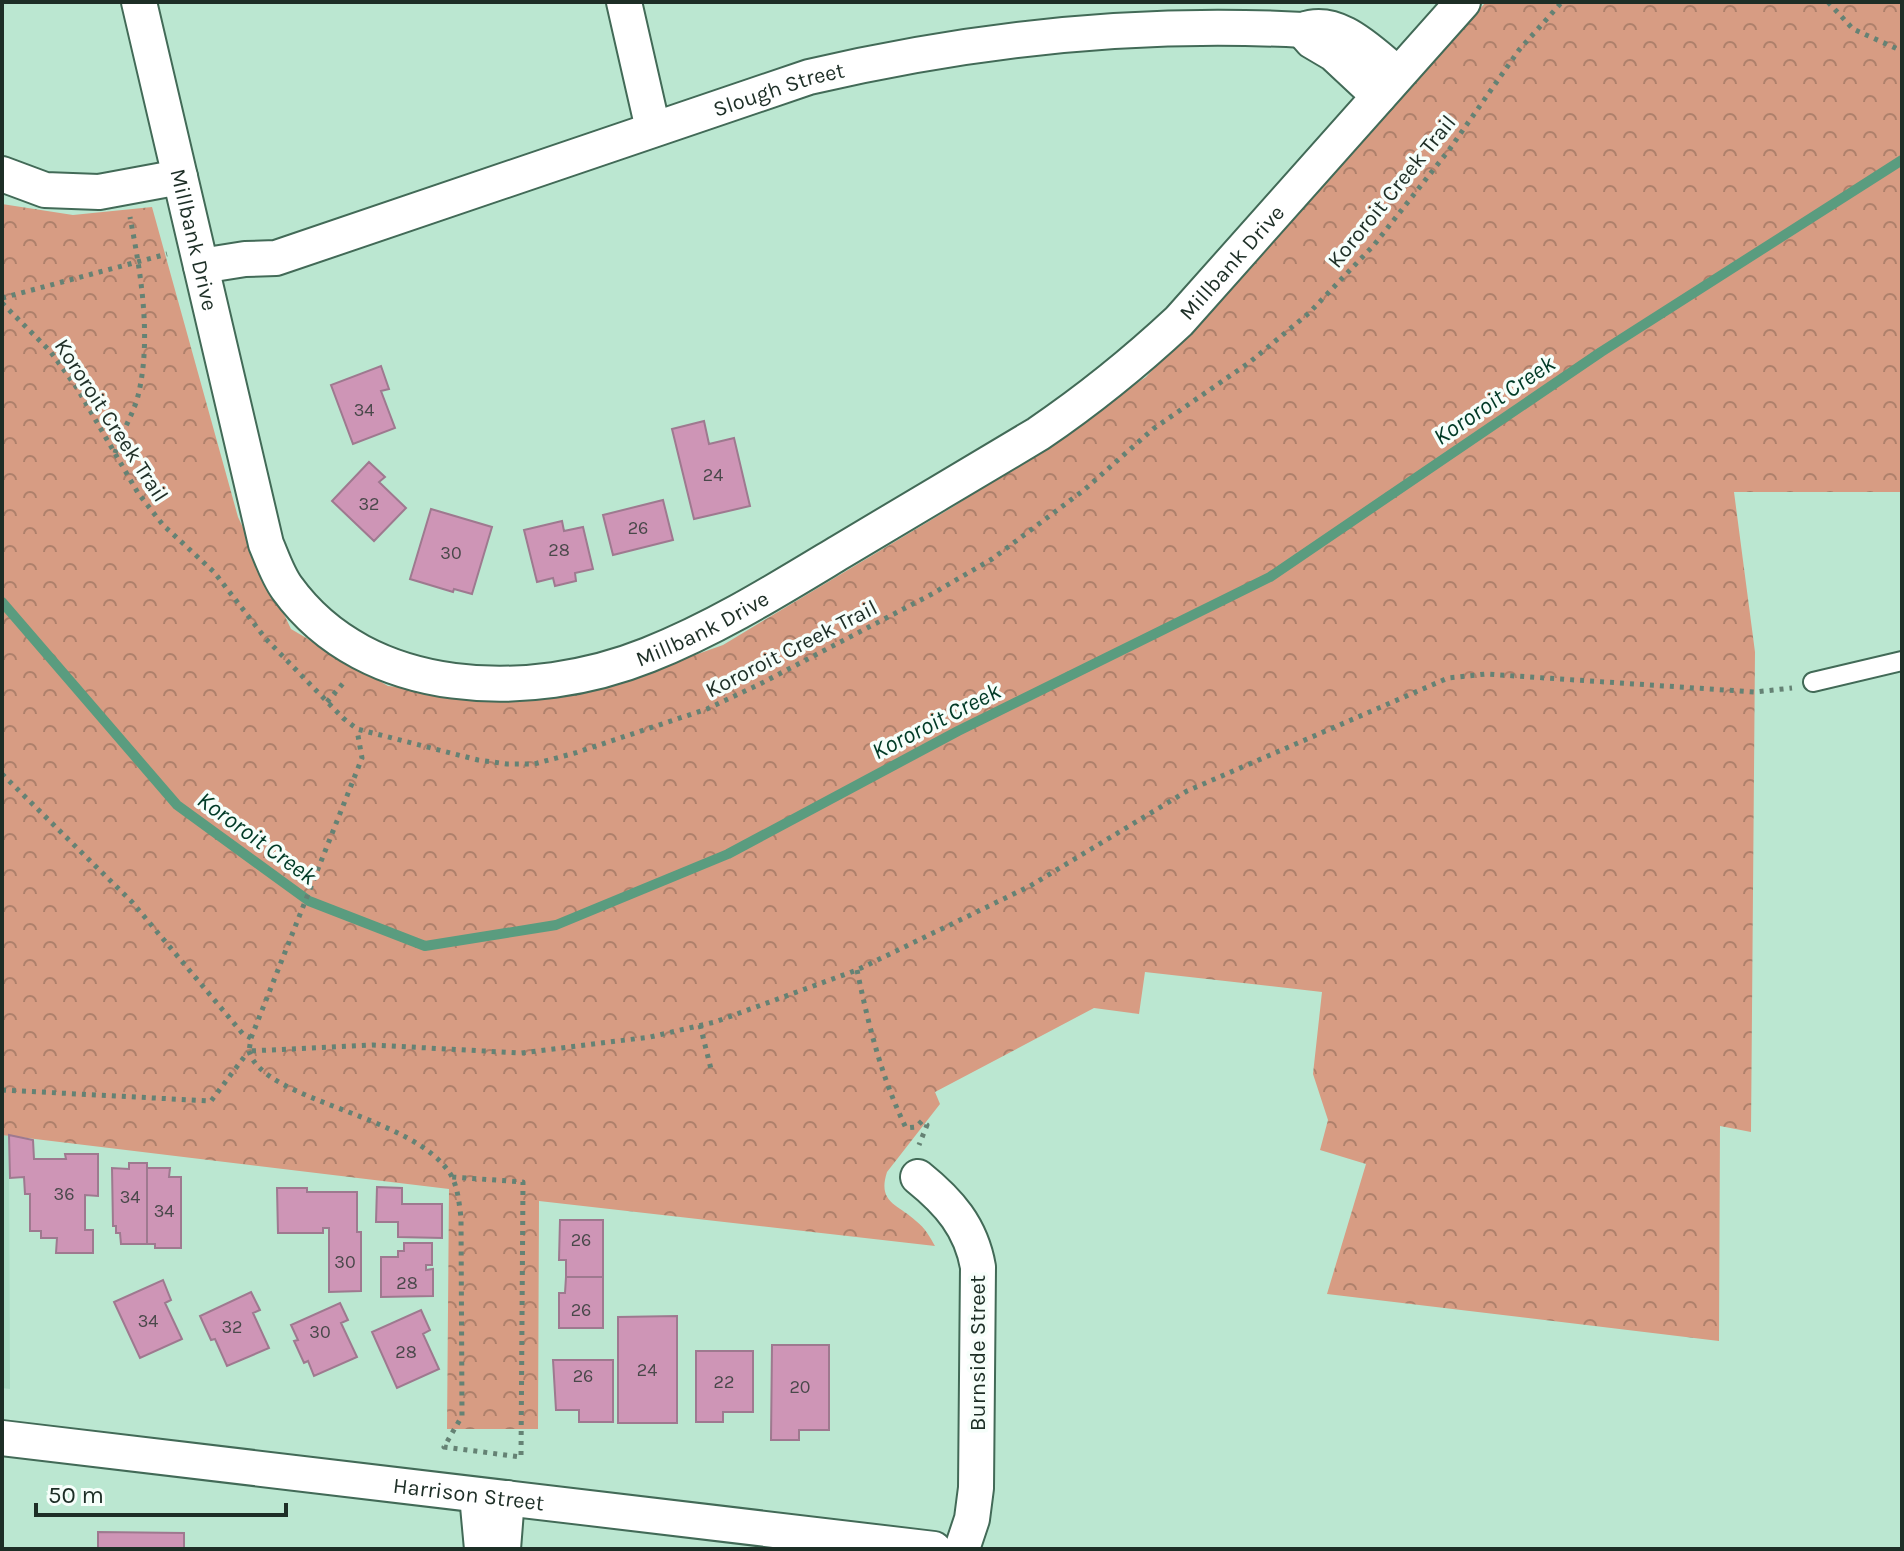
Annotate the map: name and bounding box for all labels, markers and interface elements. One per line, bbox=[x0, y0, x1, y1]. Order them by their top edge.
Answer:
street label: Slough Street bbox=[710, 57, 847, 123]
street label: Kororoit Creek Trail bbox=[1322, 110, 1461, 273]
street label: Millbank Drive bbox=[164, 166, 223, 313]
street label: Millbank Drive bbox=[1174, 200, 1290, 326]
street label: Kororoit Creek Trail bbox=[49, 334, 174, 507]
water label: Kororoit Creek bbox=[1428, 349, 1561, 451]
house number: 34 bbox=[354, 399, 374, 421]
house number: 24 bbox=[703, 464, 723, 486]
house number: 32 bbox=[358, 493, 380, 515]
house number: 26 bbox=[628, 517, 648, 539]
house number: 28 bbox=[548, 539, 570, 561]
house number: 30 bbox=[440, 542, 462, 564]
street label: Millbank Drive bbox=[632, 585, 774, 673]
street label: Kororoit Creek Trail bbox=[701, 594, 882, 703]
water label: Kororoit Creek bbox=[867, 676, 1006, 765]
water label: Kororoit Creek bbox=[192, 785, 323, 891]
house number: 36 bbox=[54, 1183, 74, 1205]
house number: 34 bbox=[120, 1186, 140, 1208]
house number: 34 bbox=[154, 1200, 174, 1222]
house number: 26 bbox=[571, 1229, 591, 1251]
house number: 30 bbox=[334, 1251, 356, 1273]
house number: 28 bbox=[396, 1272, 418, 1294]
street label: Burnside Street bbox=[965, 1275, 991, 1431]
house number: 26 bbox=[571, 1299, 591, 1321]
house number: 34 bbox=[138, 1310, 158, 1332]
house number: 32 bbox=[221, 1316, 243, 1338]
house number: 30 bbox=[309, 1321, 331, 1343]
house number: 28 bbox=[395, 1341, 417, 1363]
house number: 24 bbox=[637, 1359, 657, 1381]
house number: 26 bbox=[573, 1365, 593, 1387]
house number: 22 bbox=[714, 1371, 734, 1393]
house number: 20 bbox=[789, 1376, 811, 1398]
scale bar bbox=[36, 1467, 286, 1517]
street label: Harrison Street bbox=[392, 1473, 546, 1516]
text: 50 m bbox=[48, 1481, 104, 1509]

